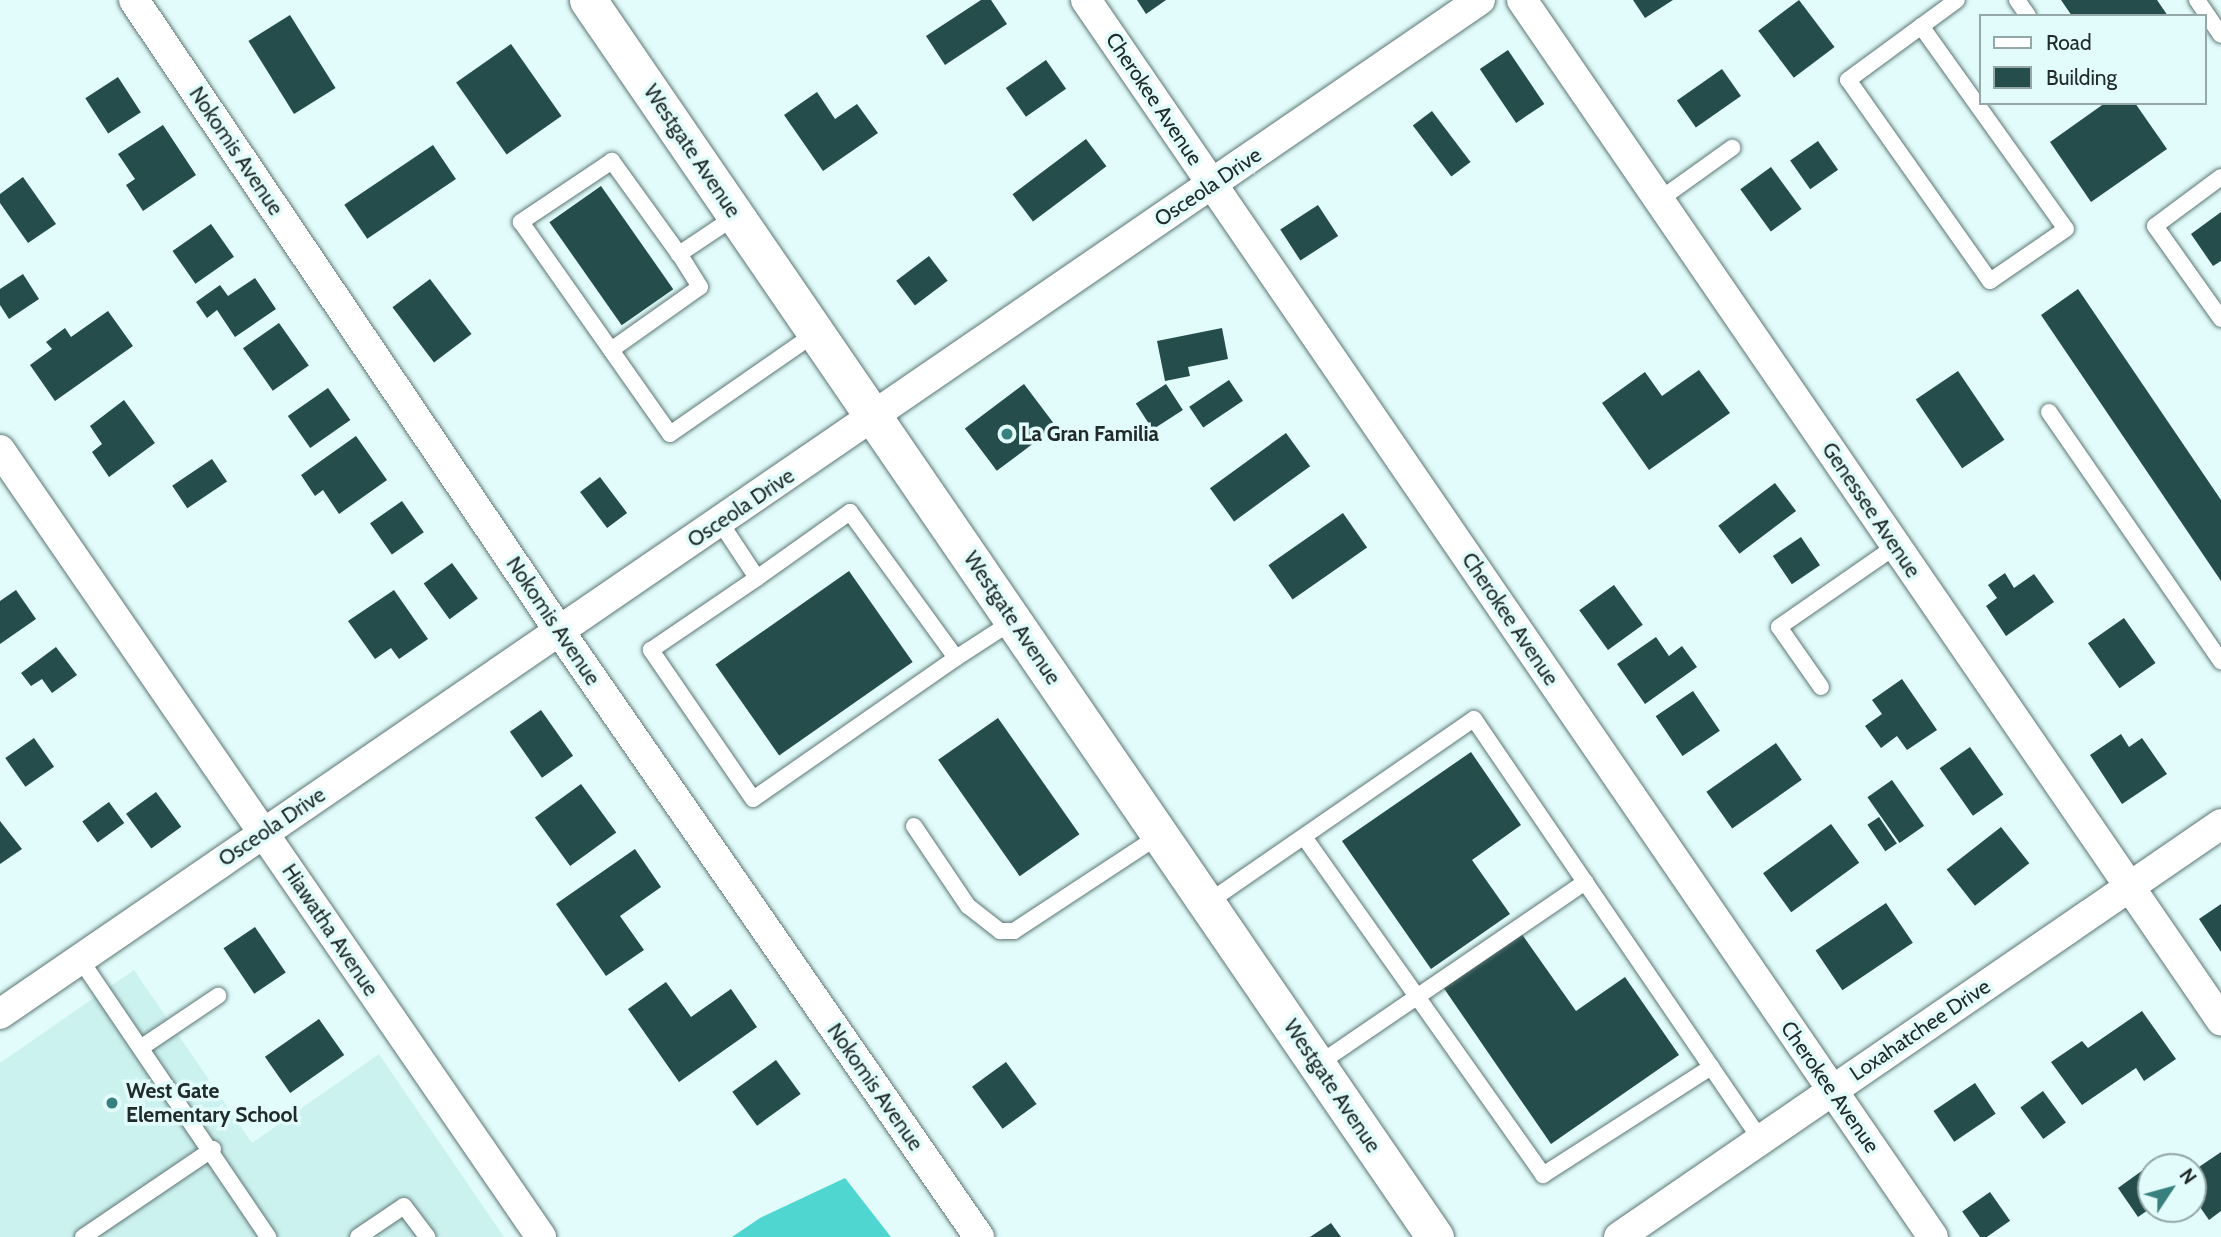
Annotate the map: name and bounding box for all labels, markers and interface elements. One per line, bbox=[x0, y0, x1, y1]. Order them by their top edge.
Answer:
legend bbox=[1980, 14, 2207, 105]
street label: Cherokee Avenue bbox=[1100, 28, 1208, 170]
text: Road bbox=[2046, 30, 2092, 55]
text: Building bbox=[2046, 65, 2117, 90]
street label: Westgate Avenue bbox=[638, 80, 746, 222]
street label: Nokomis Avenue bbox=[184, 82, 288, 220]
street label: Osceola Drive bbox=[1150, 142, 1266, 232]
place label: La Gran Familia bbox=[1021, 421, 1159, 447]
marker: La Gran Familia bbox=[999, 426, 1015, 442]
street label: Genessee Avenue bbox=[1817, 438, 1925, 582]
street label: Osceola Drive bbox=[683, 463, 799, 553]
street label: Westgate Avenue bbox=[958, 547, 1066, 689]
street label: Cherokee Avenue bbox=[1456, 548, 1564, 690]
street label: Nokomis Avenue bbox=[501, 552, 605, 690]
street label: Osceola Drive bbox=[214, 782, 330, 872]
street label: Hiawatha Avenue bbox=[277, 859, 383, 1001]
street label: Loxahatchee Drive bbox=[1845, 974, 1995, 1086]
street label: Westgate Avenue bbox=[1278, 1015, 1386, 1157]
street label: Cherokee Avenue bbox=[1775, 1016, 1885, 1158]
street label: Nokomis Avenue bbox=[822, 1019, 928, 1155]
place label: West Gate Elementary School bbox=[126, 1078, 298, 1128]
marker: West Gate Elementary School bbox=[104, 1095, 120, 1111]
north arrow bbox=[2137, 1153, 2207, 1223]
text: N bbox=[2175, 1164, 2201, 1189]

